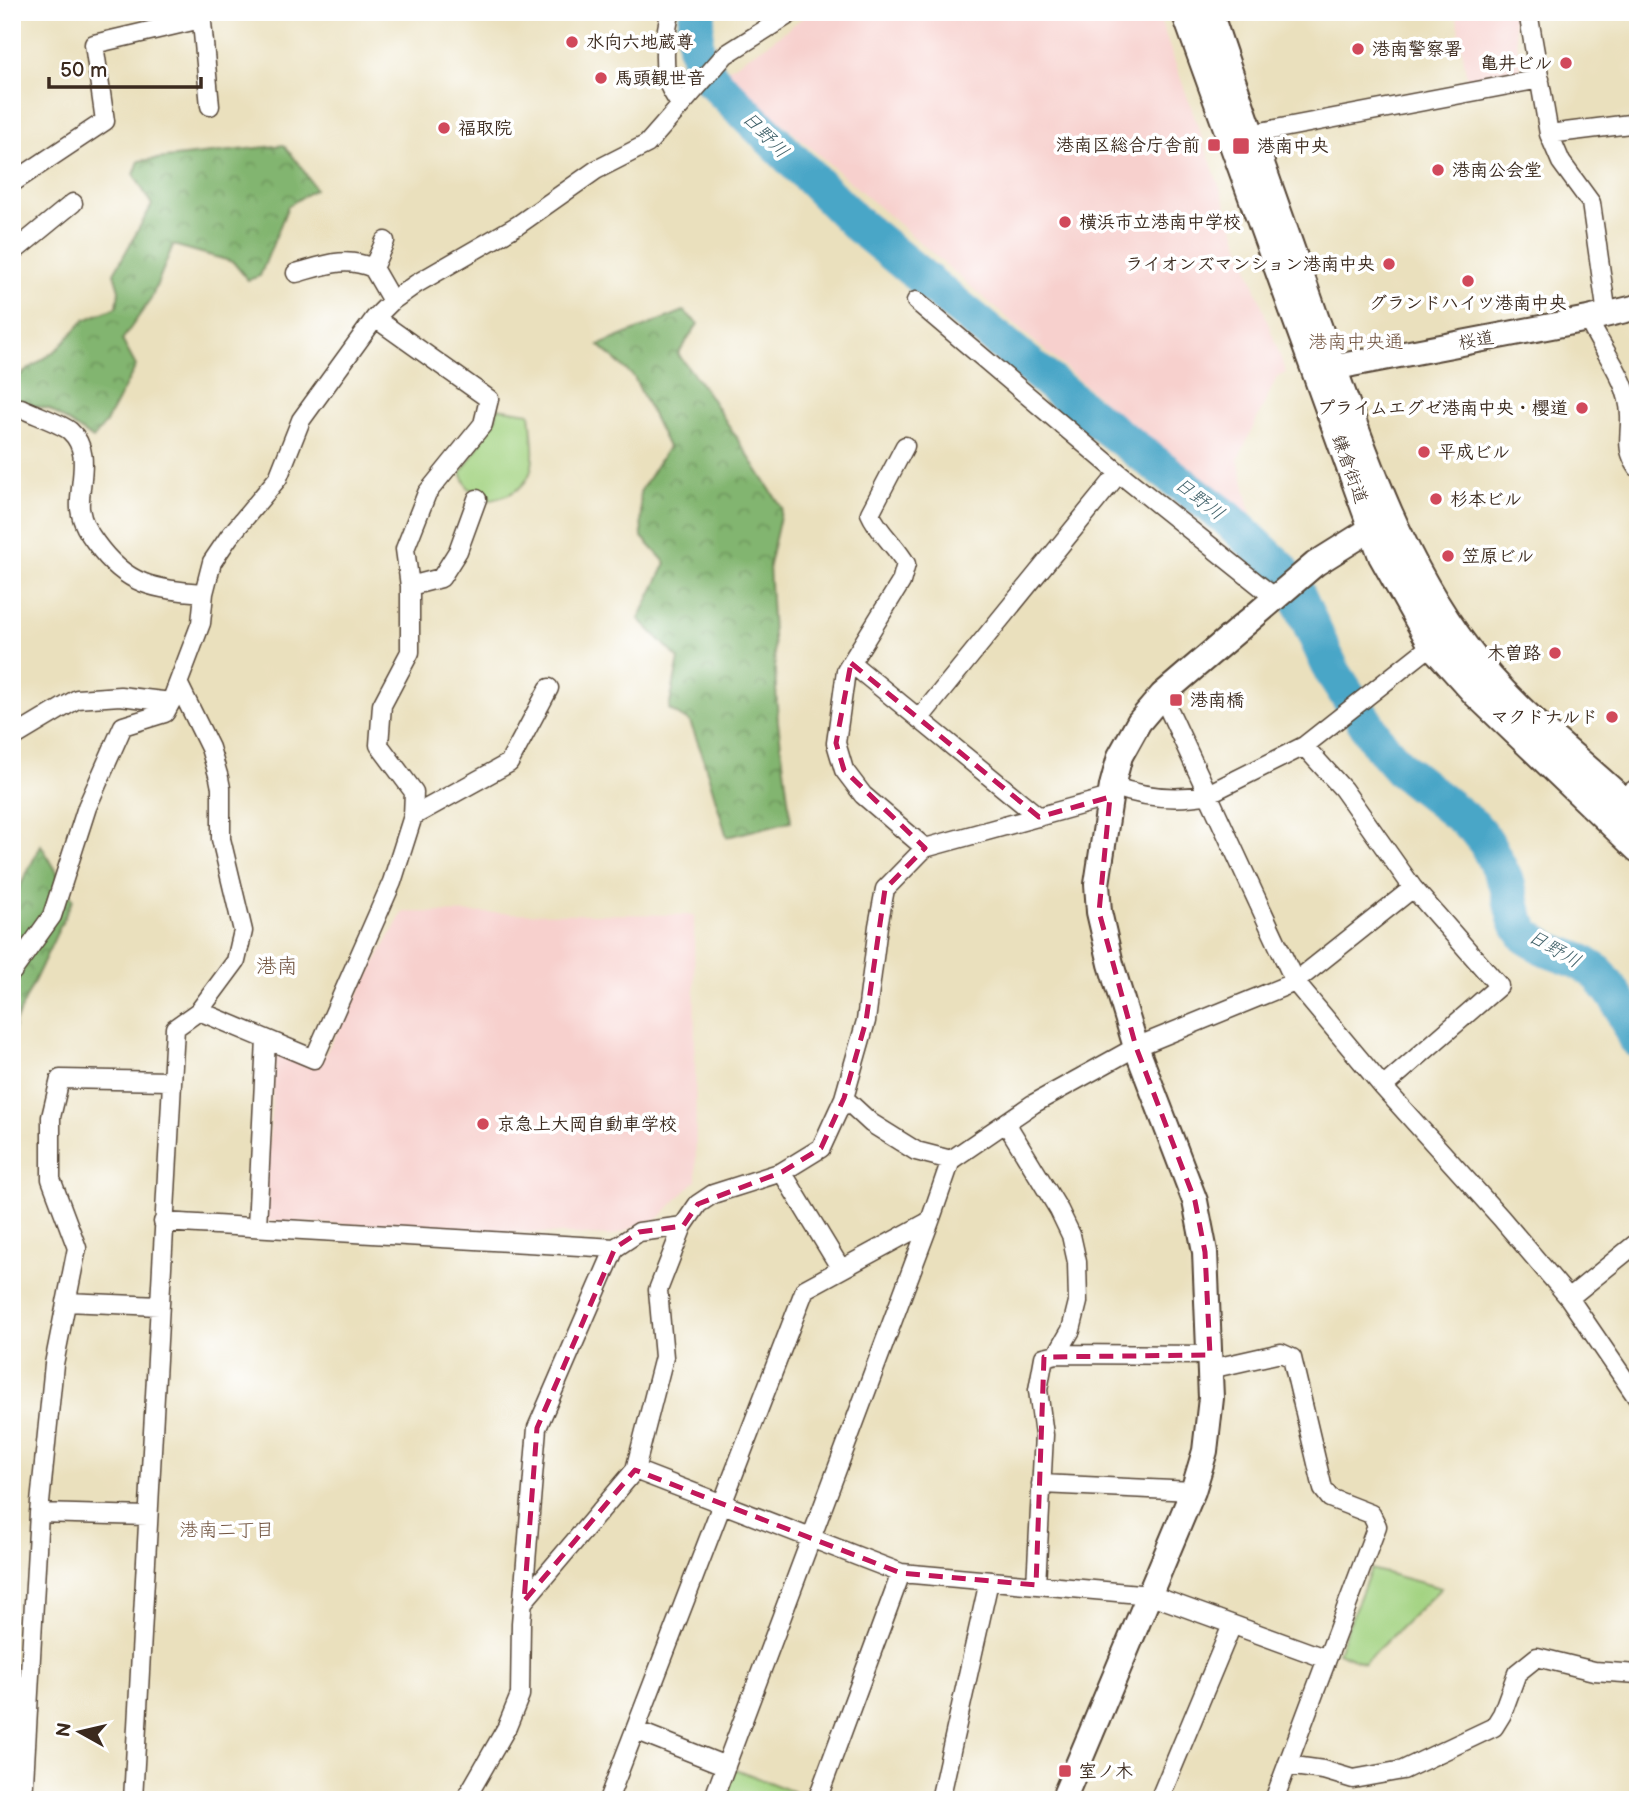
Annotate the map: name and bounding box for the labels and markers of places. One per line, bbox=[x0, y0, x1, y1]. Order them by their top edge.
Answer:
place label: 水向六地蔵尊 bbox=[586, 32, 694, 53]
marker: 水向六地蔵尊 bbox=[564, 34, 580, 50]
place label: 港南警察署 bbox=[1372, 39, 1462, 60]
marker: 港南警察署 bbox=[1350, 41, 1366, 57]
place label: 亀井ビル bbox=[1480, 53, 1552, 74]
marker: 亀井ビル bbox=[1558, 55, 1574, 71]
place label: 馬頭観世音 bbox=[615, 68, 705, 89]
marker: 馬頭観世音 bbox=[593, 70, 609, 86]
place label: 福取院 bbox=[458, 118, 512, 139]
marker: 福取院 bbox=[436, 120, 452, 136]
place label: 港南区総合庁舎前 bbox=[1056, 135, 1200, 156]
marker: 港南中央 bbox=[1231, 136, 1251, 156]
place label: 港南中央 bbox=[1257, 136, 1329, 157]
marker: 港南区総合庁舎前 bbox=[1206, 137, 1222, 153]
place label: 港南公会堂 bbox=[1452, 160, 1542, 181]
marker: 港南公会堂 bbox=[1430, 162, 1446, 178]
place label: 横浜市立港南中学校 bbox=[1079, 212, 1241, 233]
marker: 横浜市立港南中学校 bbox=[1057, 214, 1073, 230]
place label: ライオンズマンション港南中央 bbox=[1125, 254, 1375, 275]
marker: ライオンズマンション港南中央 bbox=[1381, 256, 1397, 272]
marker: グランドハイツ港南中央 bbox=[1460, 273, 1476, 289]
place label: グランドハイツ港南中央 bbox=[1369, 293, 1567, 314]
place label: プライムエグゼ港南中央・櫻道 bbox=[1317, 398, 1568, 419]
marker: プライムエグゼ港南中央・櫻道 bbox=[1574, 400, 1590, 416]
place label: 平成ビル bbox=[1438, 442, 1510, 463]
marker: 平成ビル bbox=[1416, 444, 1432, 460]
place label: 杉本ビル bbox=[1450, 489, 1522, 510]
marker: 杉本ビル bbox=[1428, 491, 1444, 507]
place label: 笠原ビル bbox=[1462, 546, 1534, 567]
marker: 笠原ビル bbox=[1440, 548, 1456, 564]
place label: 木曽路 bbox=[1487, 643, 1541, 664]
marker: 木曽路 bbox=[1547, 645, 1563, 661]
place label: 港南橋 bbox=[1190, 690, 1244, 711]
marker: 港南橋 bbox=[1168, 692, 1184, 708]
place label: マクドナルド bbox=[1491, 707, 1598, 728]
marker: マクドナルド bbox=[1604, 709, 1620, 725]
place label: 京急上大岡自動車学校 bbox=[497, 1114, 677, 1135]
marker: 京急上大岡自動車学校 bbox=[475, 1116, 491, 1132]
place label: 室ノ木 bbox=[1079, 1761, 1133, 1782]
marker: 室ノ木 bbox=[1057, 1763, 1073, 1779]

